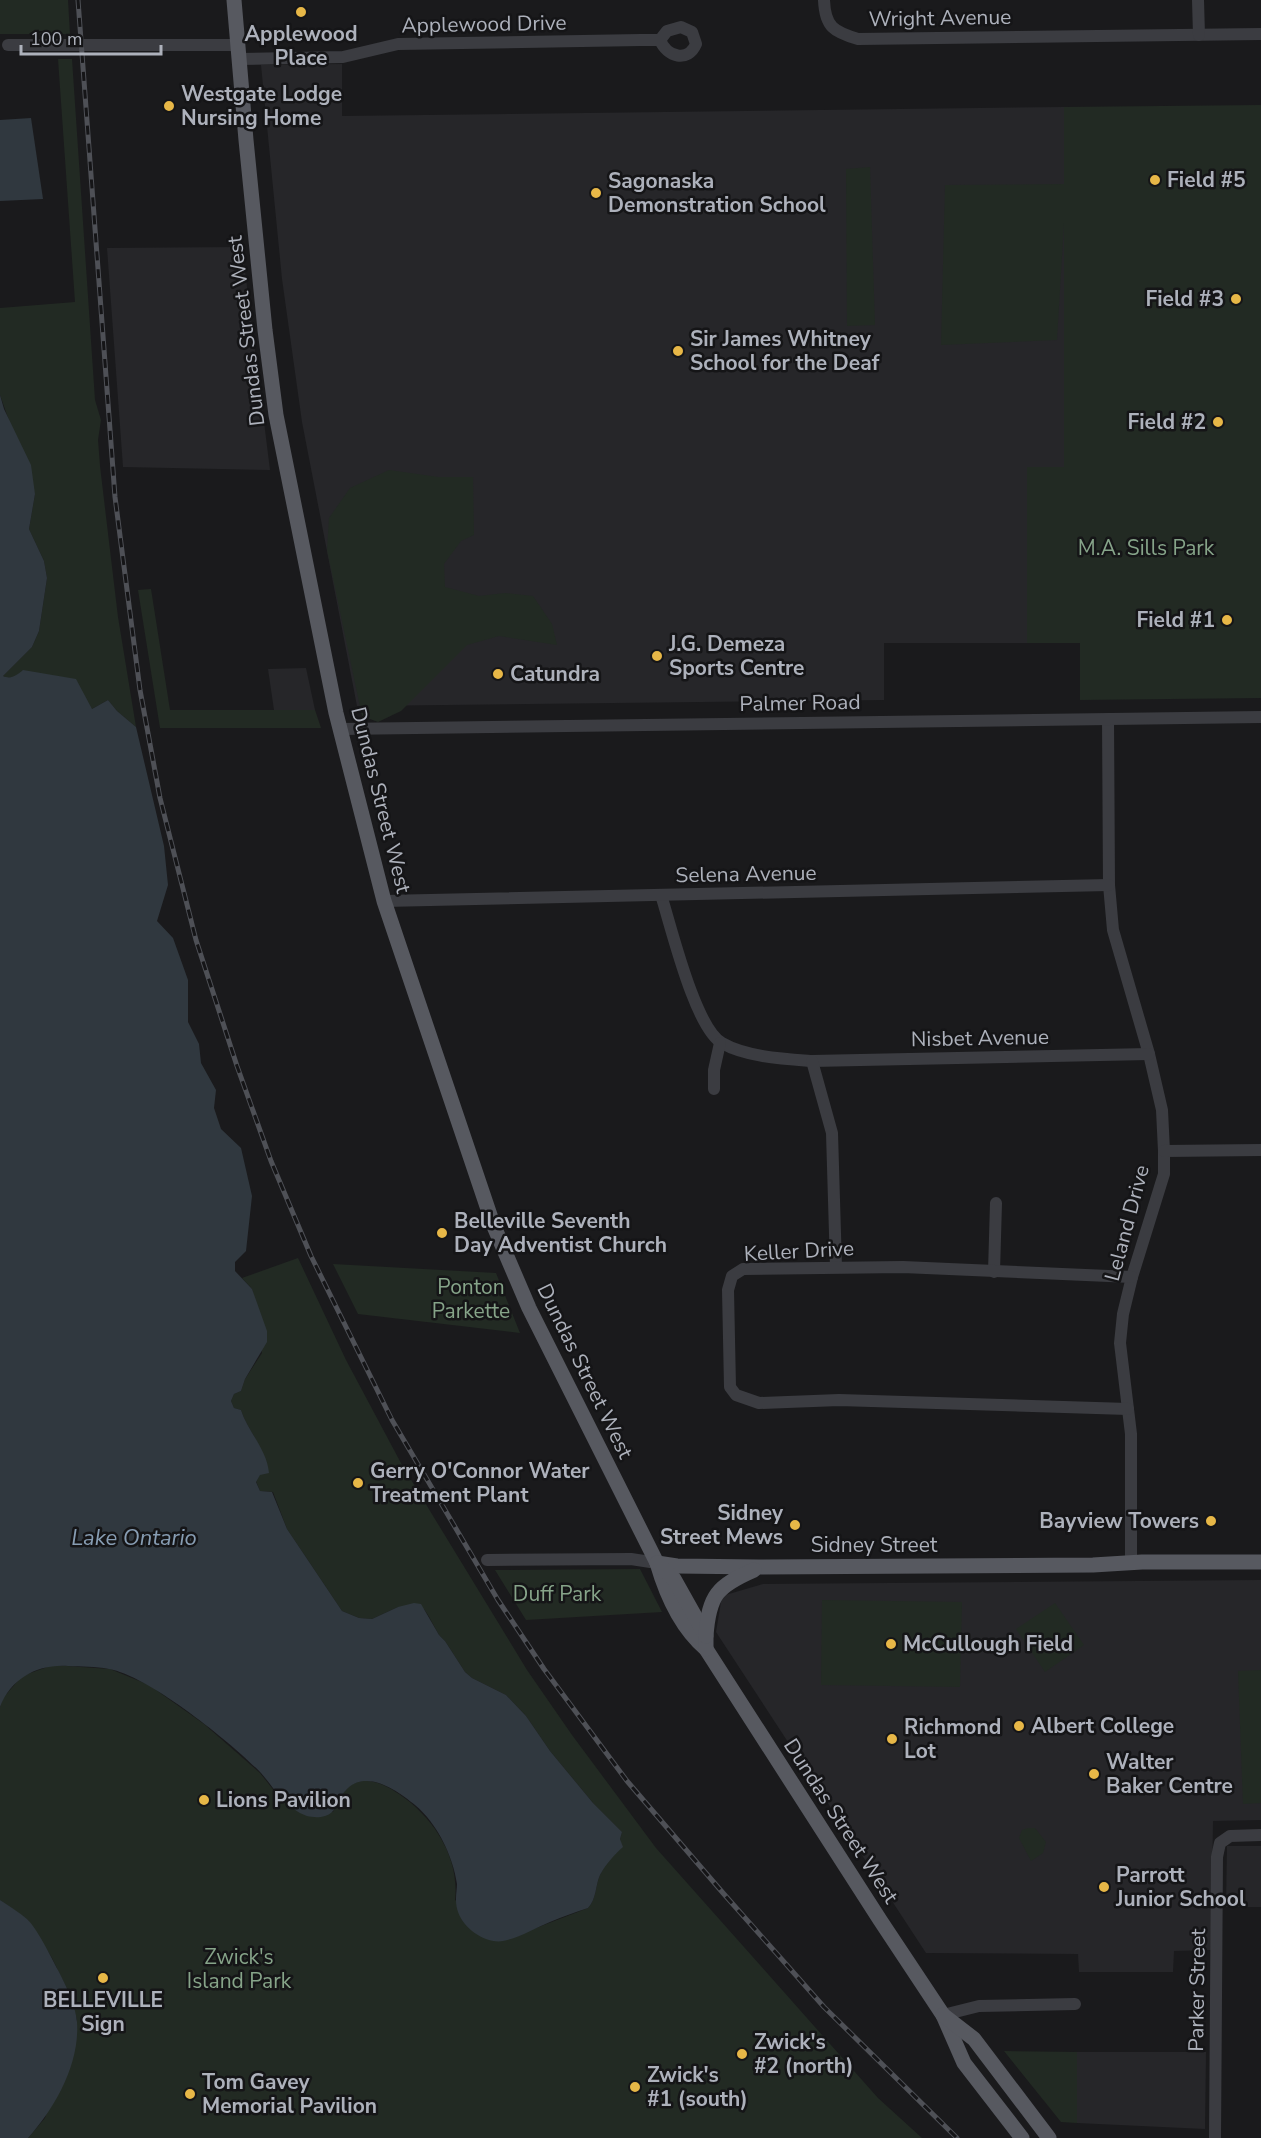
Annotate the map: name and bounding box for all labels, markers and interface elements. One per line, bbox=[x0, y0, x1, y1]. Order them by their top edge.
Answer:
street label: Wright Avenue bbox=[868, 3, 1012, 33]
marker: Applewood Place bbox=[294, 5, 308, 19]
street label: Applewood Drive bbox=[401, 9, 567, 39]
scale bar bbox=[21, 18, 160, 56]
place label: Applewood Place bbox=[244, 20, 358, 72]
text: 100 m bbox=[30, 27, 82, 51]
place label: Westgate Lodge Nursing Home bbox=[181, 80, 342, 132]
marker: Westgate Lodge Nursing Home bbox=[162, 99, 176, 113]
place label: Field #5 bbox=[1167, 166, 1246, 194]
place label: Sagonaska Demonstration School bbox=[608, 167, 826, 219]
marker: Field #5 bbox=[1148, 173, 1162, 187]
marker: Sagonaska Demonstration School bbox=[589, 186, 603, 200]
street label: Dundas Street West bbox=[220, 234, 272, 428]
place label: Field #3 bbox=[1145, 285, 1224, 313]
marker: Field #3 bbox=[1229, 292, 1243, 306]
place label: Sir James Whitney School for the Deaf bbox=[690, 325, 880, 377]
marker: Sir James Whitney School for the Deaf bbox=[671, 344, 685, 358]
place label: Field #2 bbox=[1127, 408, 1206, 436]
marker: Field #2 bbox=[1211, 415, 1225, 429]
park label: M.A. Sills Park bbox=[1078, 534, 1215, 562]
place label: Field #1 bbox=[1136, 606, 1215, 634]
marker: Field #1 bbox=[1220, 613, 1234, 627]
place label: J.G. Demeza Sports Centre bbox=[668, 630, 804, 682]
marker: J.G. Demeza Sports Centre bbox=[650, 649, 664, 663]
place label: Catundra bbox=[510, 660, 600, 688]
marker: Catundra bbox=[491, 667, 505, 681]
street label: Palmer Road bbox=[739, 688, 861, 718]
street label: Dundas Street West bbox=[344, 704, 418, 897]
street label: Selena Avenue bbox=[675, 859, 817, 889]
street label: Nisbet Avenue bbox=[911, 1023, 1049, 1053]
street label: Leland Drive bbox=[1098, 1162, 1156, 1284]
place label: Belleville Seventh Day Adventist Church bbox=[454, 1207, 667, 1259]
marker: Belleville Seventh Day Adventist Church bbox=[435, 1226, 449, 1240]
street label: Keller Drive bbox=[743, 1234, 855, 1268]
park label: Ponton Parkette bbox=[432, 1273, 510, 1325]
street label: Dundas Street West bbox=[530, 1279, 640, 1464]
place label: Gerry O'Connor Water Treatment Plant bbox=[370, 1457, 590, 1509]
marker: Gerry O'Connor Water Treatment Plant bbox=[351, 1476, 365, 1490]
place label: Sidney Street Mews bbox=[660, 1499, 784, 1551]
place label: Bayview Towers bbox=[1039, 1507, 1199, 1535]
marker: Bayview Towers bbox=[1204, 1514, 1218, 1528]
marker: Sidney Street Mews bbox=[788, 1518, 802, 1532]
water label: Lake Ontario bbox=[71, 1523, 197, 1553]
street label: Sidney Street bbox=[811, 1531, 938, 1559]
park label: Duff Park bbox=[513, 1580, 602, 1608]
place label: McCullough Field bbox=[903, 1630, 1073, 1658]
marker: McCullough Field bbox=[884, 1637, 898, 1651]
place label: Albert College bbox=[1031, 1712, 1174, 1740]
place label: Richmond Lot bbox=[904, 1713, 1001, 1765]
marker: Albert College bbox=[1012, 1719, 1026, 1733]
marker: Richmond Lot bbox=[885, 1732, 899, 1746]
street label: Dundas Street West bbox=[777, 1733, 905, 1909]
place label: Walter Baker Centre bbox=[1106, 1748, 1233, 1800]
marker: Walter Baker Centre bbox=[1087, 1767, 1101, 1781]
place label: Lions Pavilion bbox=[216, 1786, 351, 1814]
marker: Lions Pavilion bbox=[197, 1793, 211, 1807]
place label: Parrott Junior School bbox=[1115, 1861, 1246, 1913]
marker: Parrott Junior School bbox=[1097, 1880, 1111, 1894]
street label: Parker Street bbox=[1182, 1928, 1212, 2052]
park label: Zwick's Island Park bbox=[187, 1943, 292, 1995]
marker: BELLEVILLE Sign bbox=[96, 1971, 110, 1985]
place label: BELLEVILLE Sign bbox=[43, 1986, 163, 2038]
place label: Zwick's #2 (north) bbox=[754, 2028, 853, 2080]
marker: Zwick's #2 (north) bbox=[735, 2047, 749, 2061]
place label: Zwick's #1 (south) bbox=[647, 2061, 748, 2113]
place label: Tom Gavey Memorial Pavilion bbox=[202, 2068, 377, 2120]
marker: Zwick's #1 (south) bbox=[628, 2080, 642, 2094]
marker: Tom Gavey Memorial Pavilion bbox=[183, 2087, 197, 2101]

